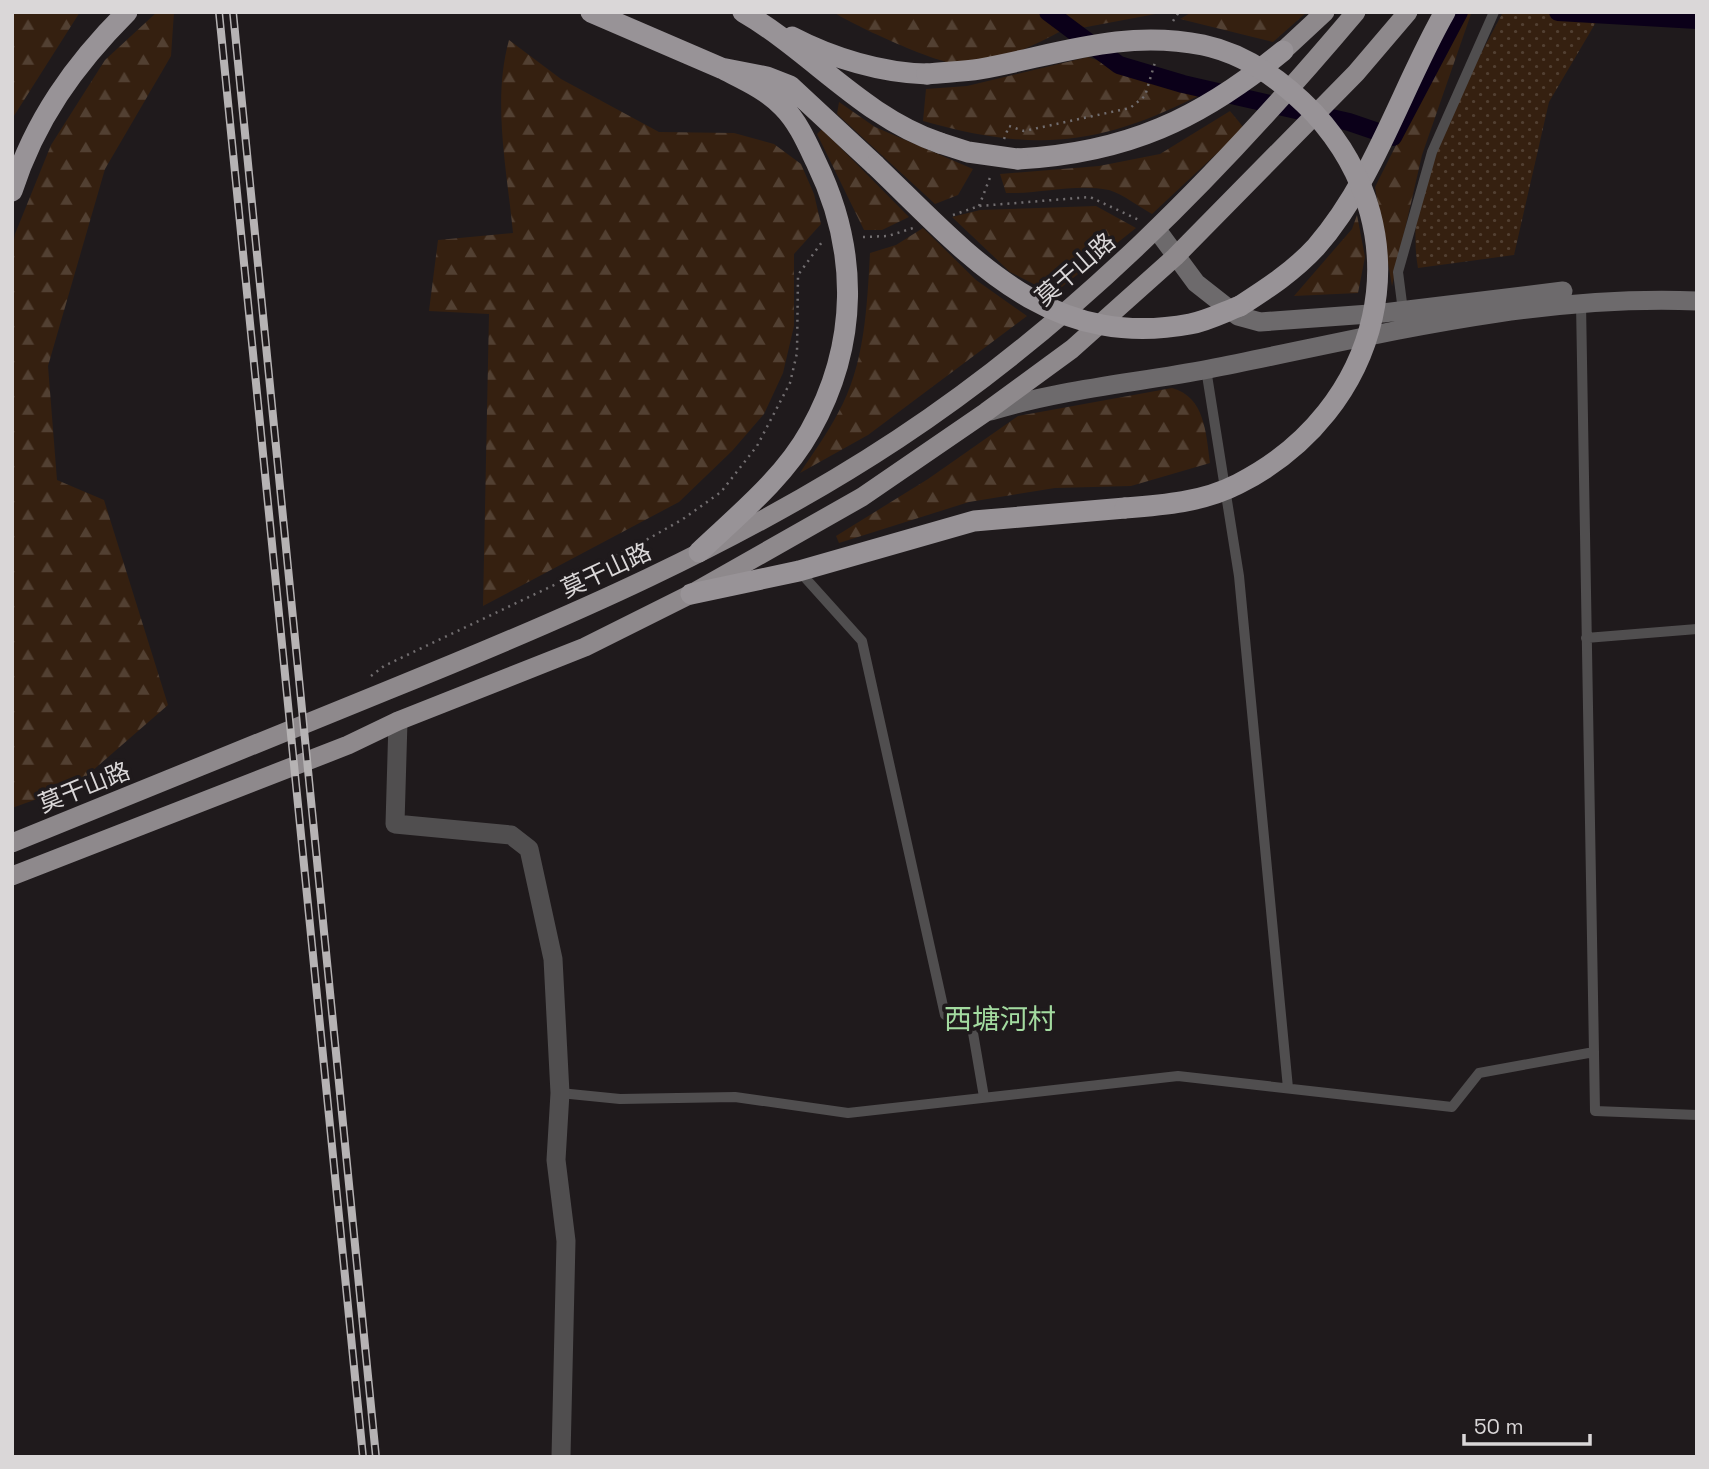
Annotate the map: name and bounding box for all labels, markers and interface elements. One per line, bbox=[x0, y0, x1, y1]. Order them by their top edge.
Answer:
street label: 莫干山路 bbox=[1029, 226, 1121, 312]
street label: 莫干山路 bbox=[556, 536, 656, 604]
street label: 莫干山路 bbox=[34, 755, 134, 819]
district label: 西塘河村 bbox=[944, 1001, 1056, 1037]
scale bar bbox=[1464, 1402, 1590, 1446]
text: 50 m bbox=[1474, 1413, 1524, 1440]

